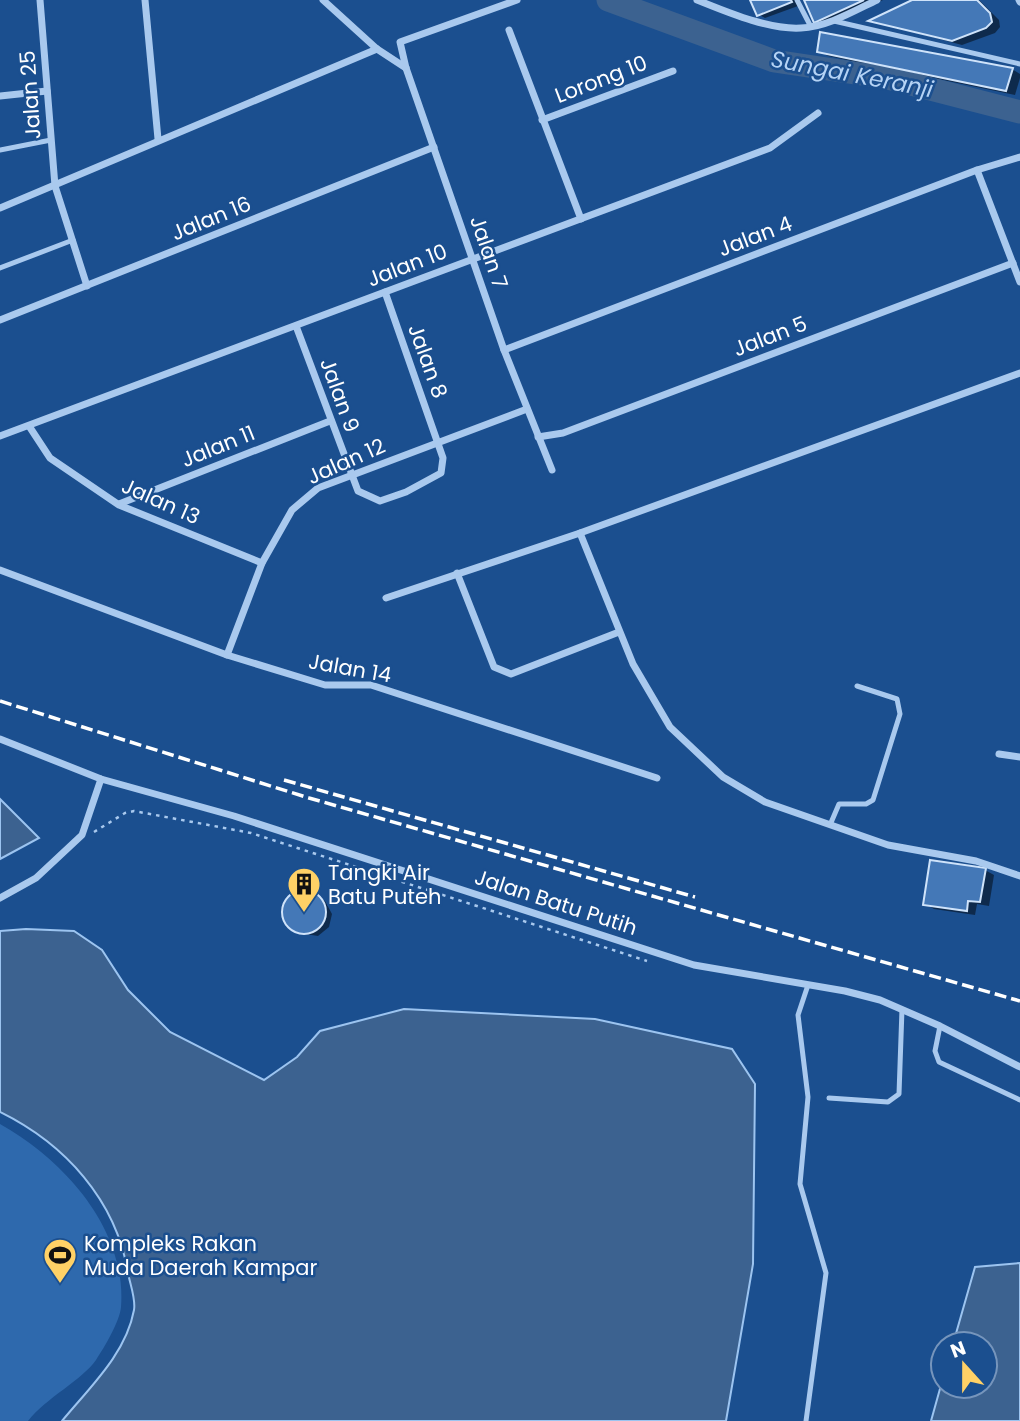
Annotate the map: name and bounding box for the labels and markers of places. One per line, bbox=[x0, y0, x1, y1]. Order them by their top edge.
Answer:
place label: Tangki Air Batu Puteh bbox=[328, 858, 441, 911]
building icon: Tangki Air Batu Puteh bbox=[285, 865, 323, 914]
place label: Kompleks Rakan Muda Daerah Kampar bbox=[84, 1229, 317, 1282]
sports icon: Kompleks Rakan Muda Daerah Kampar bbox=[41, 1236, 79, 1285]

